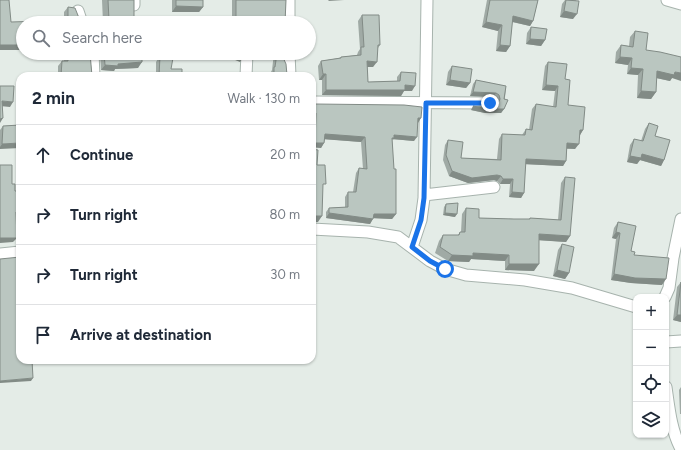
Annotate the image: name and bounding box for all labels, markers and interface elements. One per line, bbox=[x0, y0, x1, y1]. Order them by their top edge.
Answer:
search box bbox=[16, 16, 316, 60]
icon: search bbox=[30, 27, 52, 49]
text: Search here bbox=[62, 29, 142, 47]
text: 2 min bbox=[32, 88, 75, 108]
text: Walk · 130 m bbox=[227, 91, 300, 106]
route end bbox=[481, 94, 499, 112]
icon: ahead bbox=[32, 144, 54, 166]
text: Continue bbox=[70, 146, 133, 164]
text: 20 m bbox=[270, 147, 300, 162]
icon: right bbox=[32, 204, 54, 226]
text: Turn right bbox=[70, 206, 138, 224]
text: 80 m bbox=[269, 207, 300, 222]
route start bbox=[436, 260, 454, 278]
icon: right bbox=[32, 264, 54, 286]
text: Turn right bbox=[70, 266, 138, 284]
text: 30 m bbox=[270, 267, 300, 282]
map controls bbox=[633, 294, 669, 438]
button: + bbox=[633, 294, 669, 330]
icon: arrive bbox=[32, 324, 54, 346]
text: Arrive at destination bbox=[70, 326, 211, 344]
button: − bbox=[633, 330, 669, 366]
button: locate bbox=[633, 366, 669, 402]
button: layers bbox=[633, 402, 669, 438]

